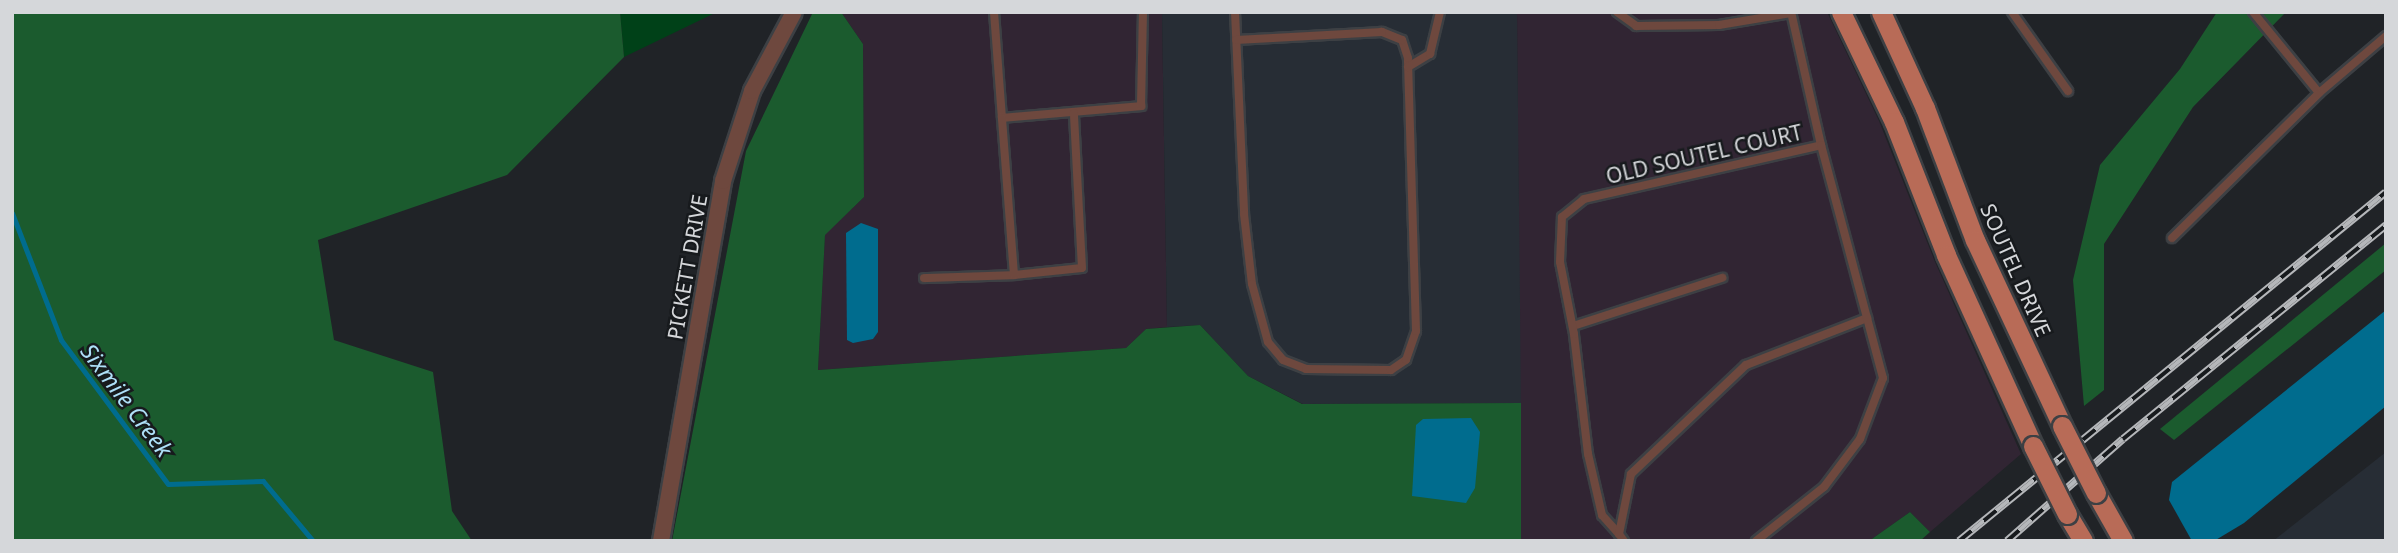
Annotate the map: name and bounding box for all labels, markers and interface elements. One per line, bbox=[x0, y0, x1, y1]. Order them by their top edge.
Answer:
street label: OLD SOUTEL COURT bbox=[1603, 119, 1805, 189]
street label: PICKETT DRIVE bbox=[662, 193, 712, 341]
street label: SOUTEL DRIVE bbox=[1975, 200, 2057, 340]
water label: Sixmile Creek bbox=[75, 338, 179, 462]

